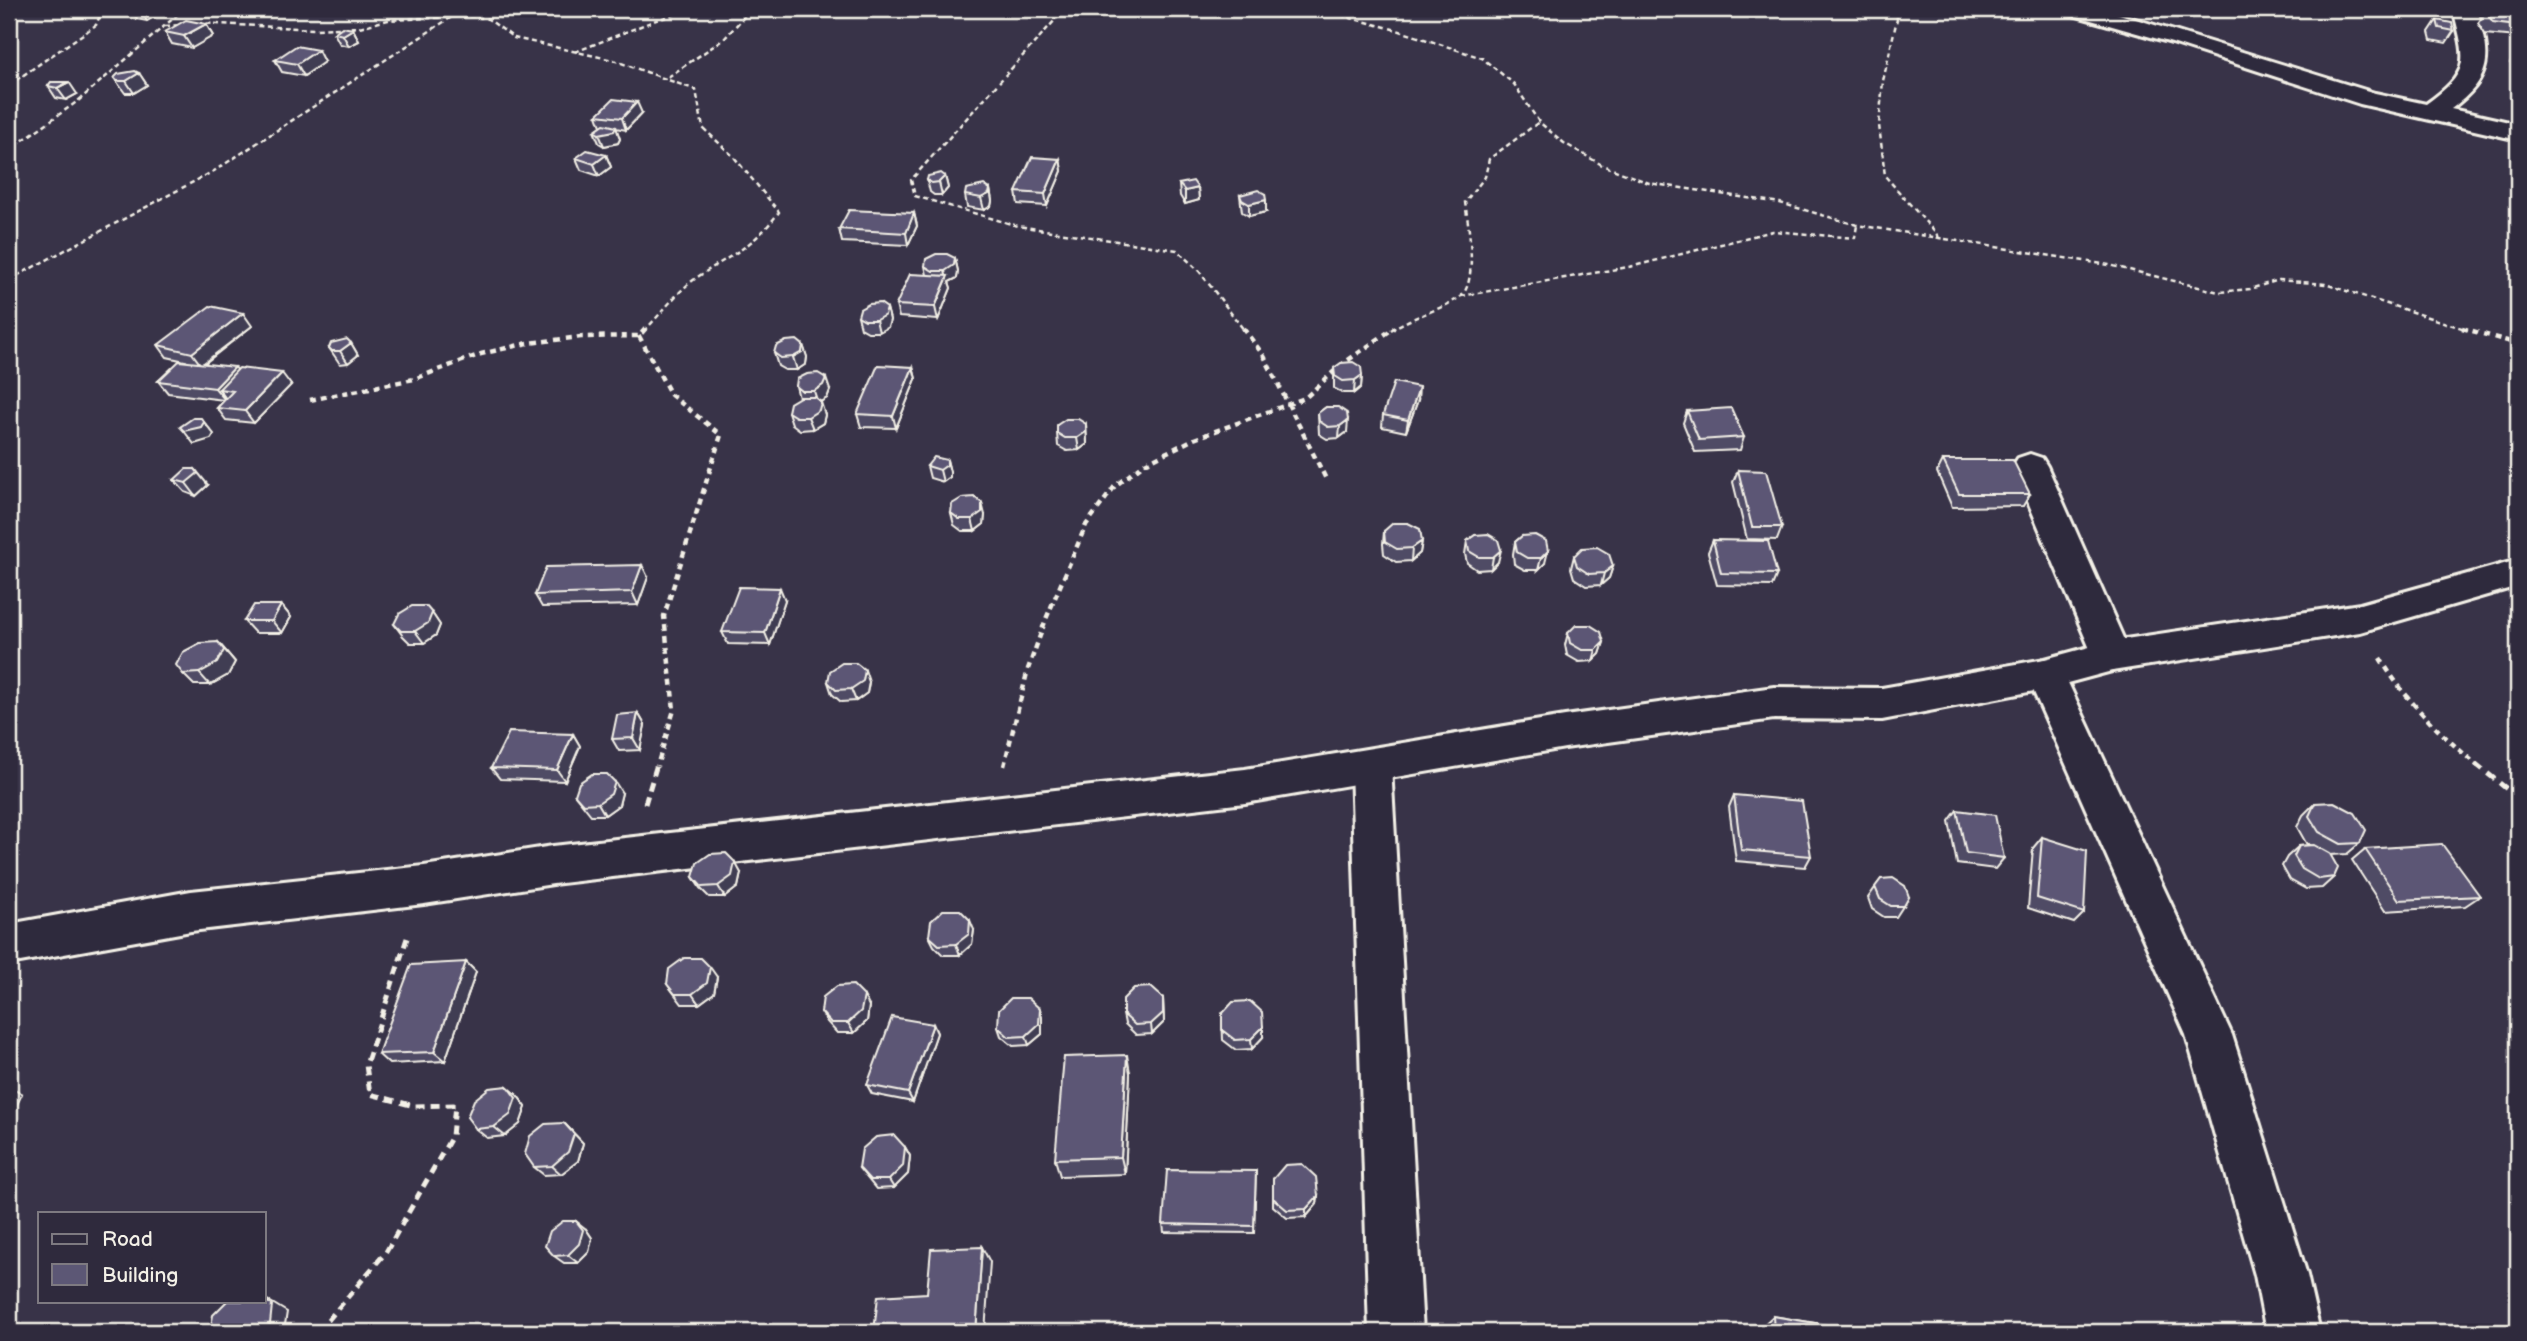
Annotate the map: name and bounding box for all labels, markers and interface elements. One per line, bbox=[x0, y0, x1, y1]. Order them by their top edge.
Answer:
legend bbox=[38, 1212, 266, 1302]
text: Road bbox=[102, 1227, 153, 1252]
text: Building bbox=[102, 1263, 178, 1288]

